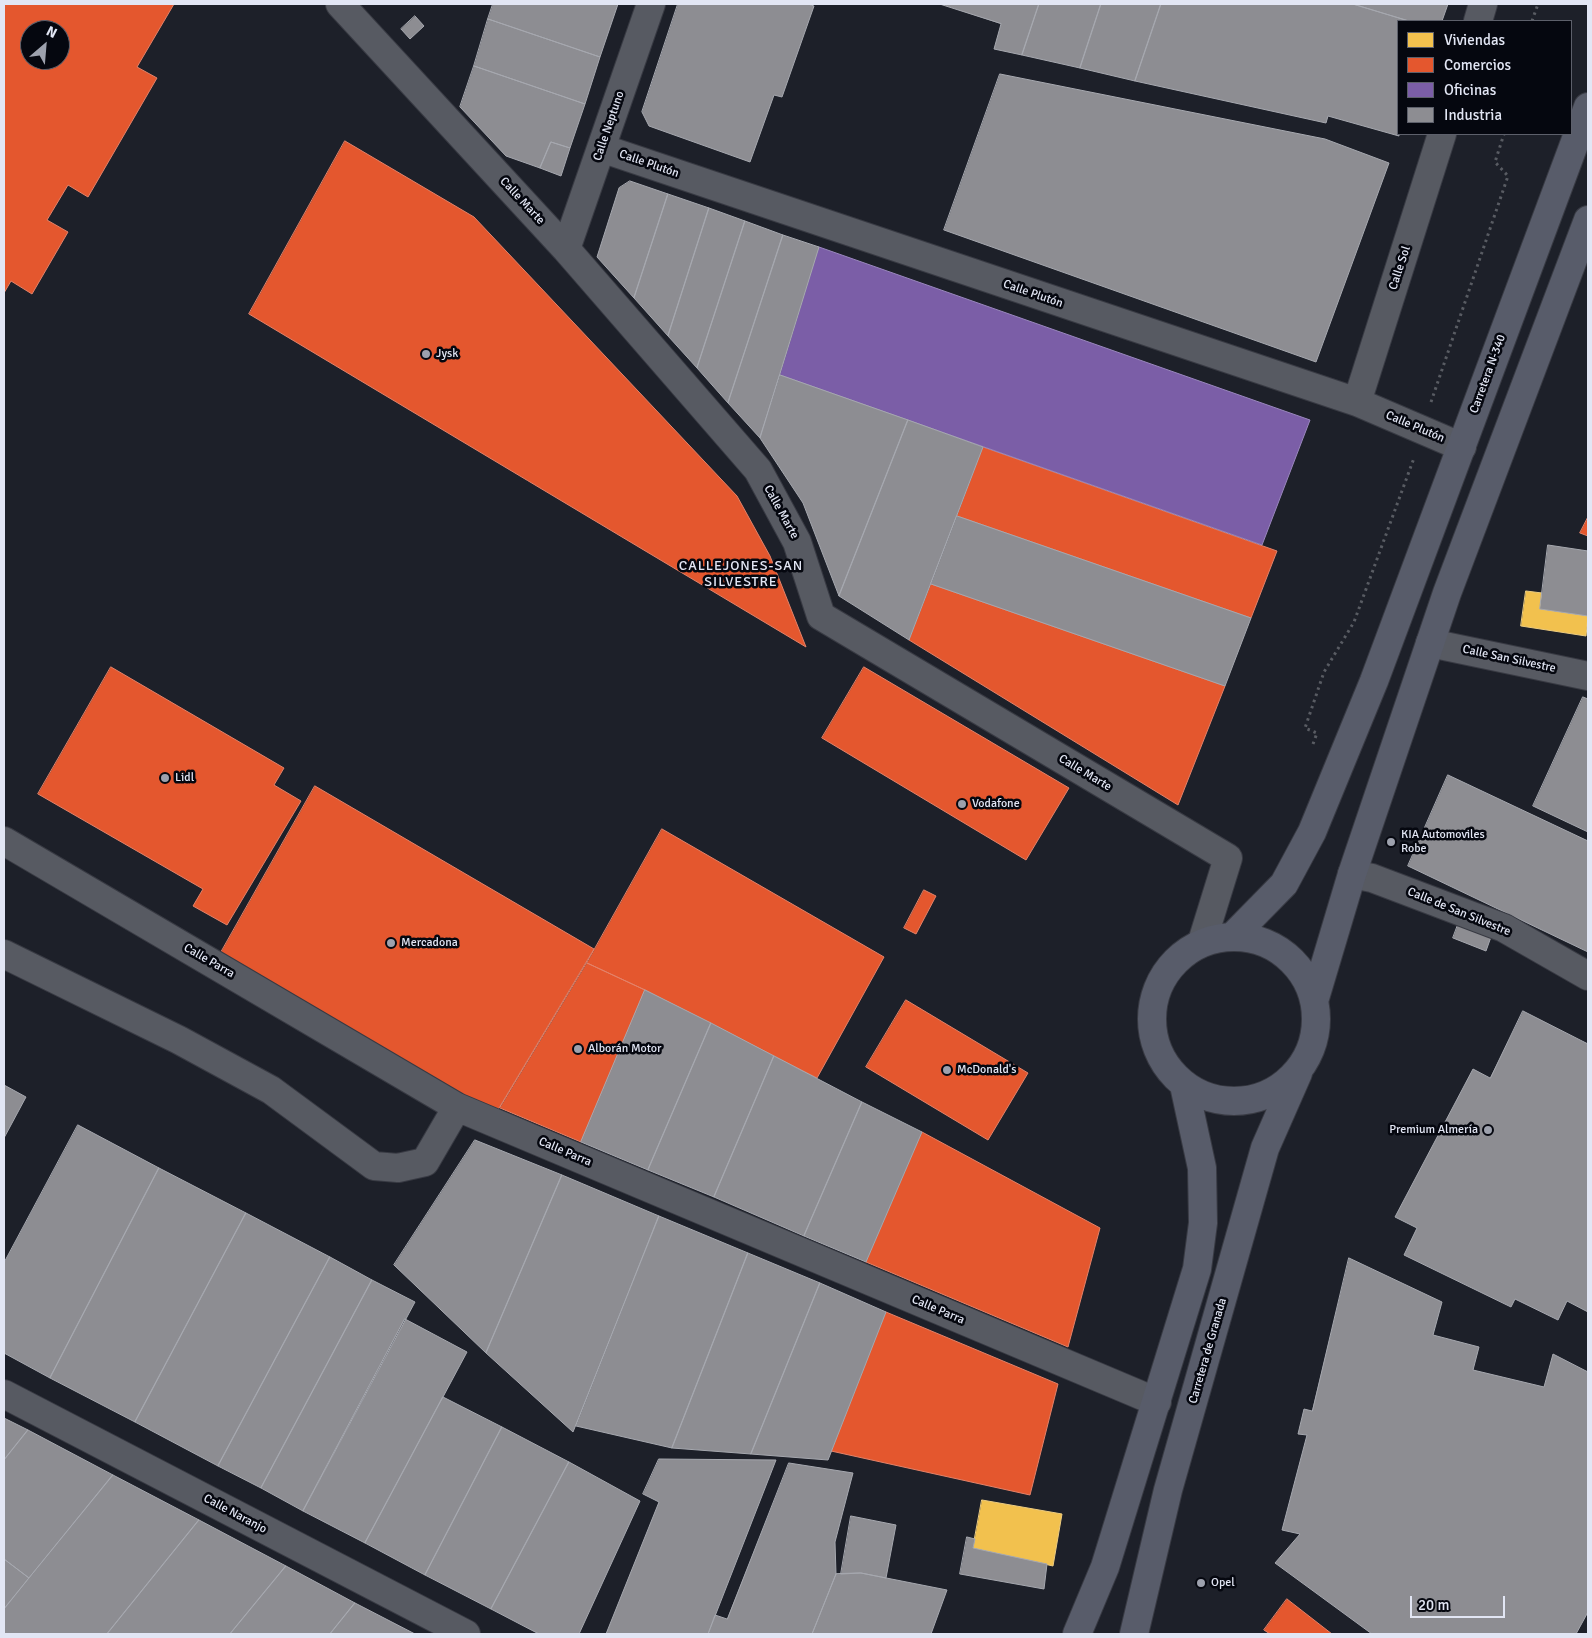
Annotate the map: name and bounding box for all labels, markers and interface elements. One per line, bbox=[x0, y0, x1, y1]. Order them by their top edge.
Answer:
north arrow bbox=[20, 20, 70, 70]
legend bbox=[1397, 20, 1572, 135]
text: N bbox=[43, 22, 60, 42]
text: Viviendas bbox=[1444, 31, 1505, 49]
text: Comercios bbox=[1444, 56, 1511, 74]
text: Oficinas bbox=[1444, 81, 1496, 99]
street label: Calle Neptuno bbox=[590, 89, 628, 163]
text: Industria bbox=[1444, 106, 1502, 124]
street label: Calle Plutón bbox=[617, 147, 681, 181]
street label: Calle Marte bbox=[497, 174, 547, 228]
street label: Calle Sol bbox=[1386, 244, 1414, 292]
street label: Calle Plutón bbox=[1001, 277, 1065, 311]
street label: Carretera N-340 bbox=[1467, 333, 1509, 415]
place label: Jysk bbox=[436, 347, 458, 361]
marker: Jysk bbox=[420, 348, 432, 360]
street label: Calle Plutón bbox=[1384, 408, 1446, 446]
street label: Calle Marte bbox=[760, 483, 802, 541]
district label: CALLEJONES-SAN SILVESTRE bbox=[677, 558, 805, 590]
street label: Calle San Silvestre bbox=[1461, 642, 1557, 676]
street label: Calle Marte bbox=[1056, 752, 1114, 794]
place label: Lidl bbox=[175, 771, 194, 785]
marker: Lidl bbox=[159, 772, 171, 784]
place label: Vodafone bbox=[972, 797, 1020, 811]
marker: Vodafone bbox=[956, 798, 968, 810]
place label: KIA Automoviles Robe bbox=[1401, 828, 1485, 856]
marker: KIA Automoviles Robe bbox=[1385, 836, 1397, 848]
street label: Calle de San Silvestre bbox=[1405, 885, 1513, 939]
place label: Mercadona bbox=[401, 936, 458, 950]
marker: Mercadona bbox=[385, 937, 397, 949]
street label: Calle Parra bbox=[181, 941, 237, 981]
place label: Alborán Motor bbox=[588, 1042, 661, 1056]
marker: Alborán Motor bbox=[572, 1043, 584, 1055]
place label: McDonald's bbox=[957, 1063, 1017, 1077]
marker: McDonald's bbox=[941, 1064, 953, 1076]
place label: Premium Almería bbox=[1389, 1123, 1478, 1137]
marker: Premium Almería bbox=[1482, 1124, 1494, 1136]
street label: Calle Parra bbox=[536, 1134, 594, 1170]
street label: Calle Parra bbox=[909, 1292, 967, 1328]
street label: Carretera de Granada bbox=[1186, 1297, 1230, 1405]
street label: Calle Naranjo bbox=[201, 1491, 269, 1537]
place label: Opel bbox=[1211, 1576, 1235, 1590]
marker: Opel bbox=[1195, 1577, 1207, 1589]
scale bar bbox=[1412, 1586, 1507, 1618]
text: 20 m bbox=[1418, 1596, 1449, 1614]

